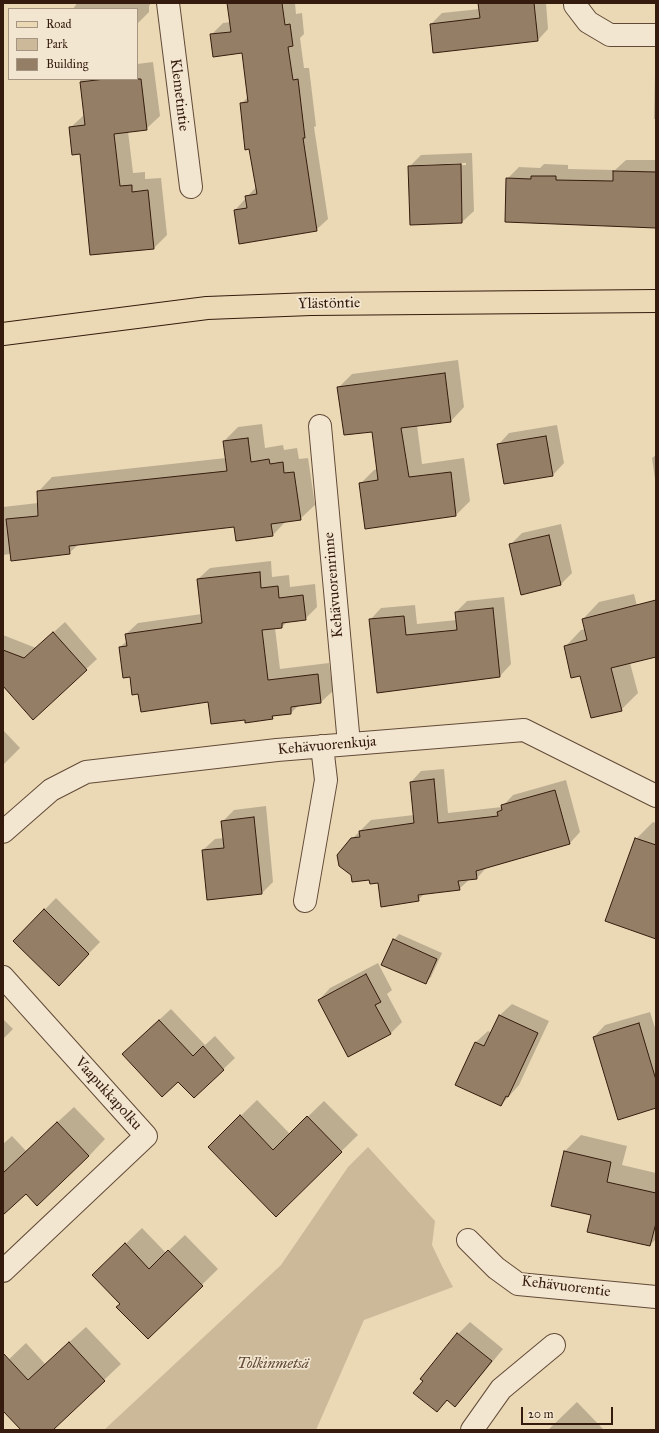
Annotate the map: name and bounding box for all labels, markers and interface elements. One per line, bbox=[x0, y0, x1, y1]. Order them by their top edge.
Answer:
legend bbox=[8, 8, 138, 80]
text: Road bbox=[46, 17, 72, 31]
text: Park bbox=[46, 37, 68, 51]
text: Building bbox=[46, 57, 88, 71]
street label: Klemetintie bbox=[166, 58, 192, 132]
street label: Ylästöntie bbox=[298, 294, 360, 314]
street label: Kehävuorenrinne bbox=[320, 531, 348, 639]
street label: Kehävuorenkuja bbox=[277, 733, 377, 759]
street label: Vaapukkapolku bbox=[71, 1054, 145, 1134]
street label: Kehävuorentie bbox=[520, 1273, 612, 1301]
park label: Tolkinmetsä bbox=[237, 1355, 309, 1373]
scale bar bbox=[523, 1399, 615, 1425]
text: 20 m bbox=[528, 1407, 554, 1421]

